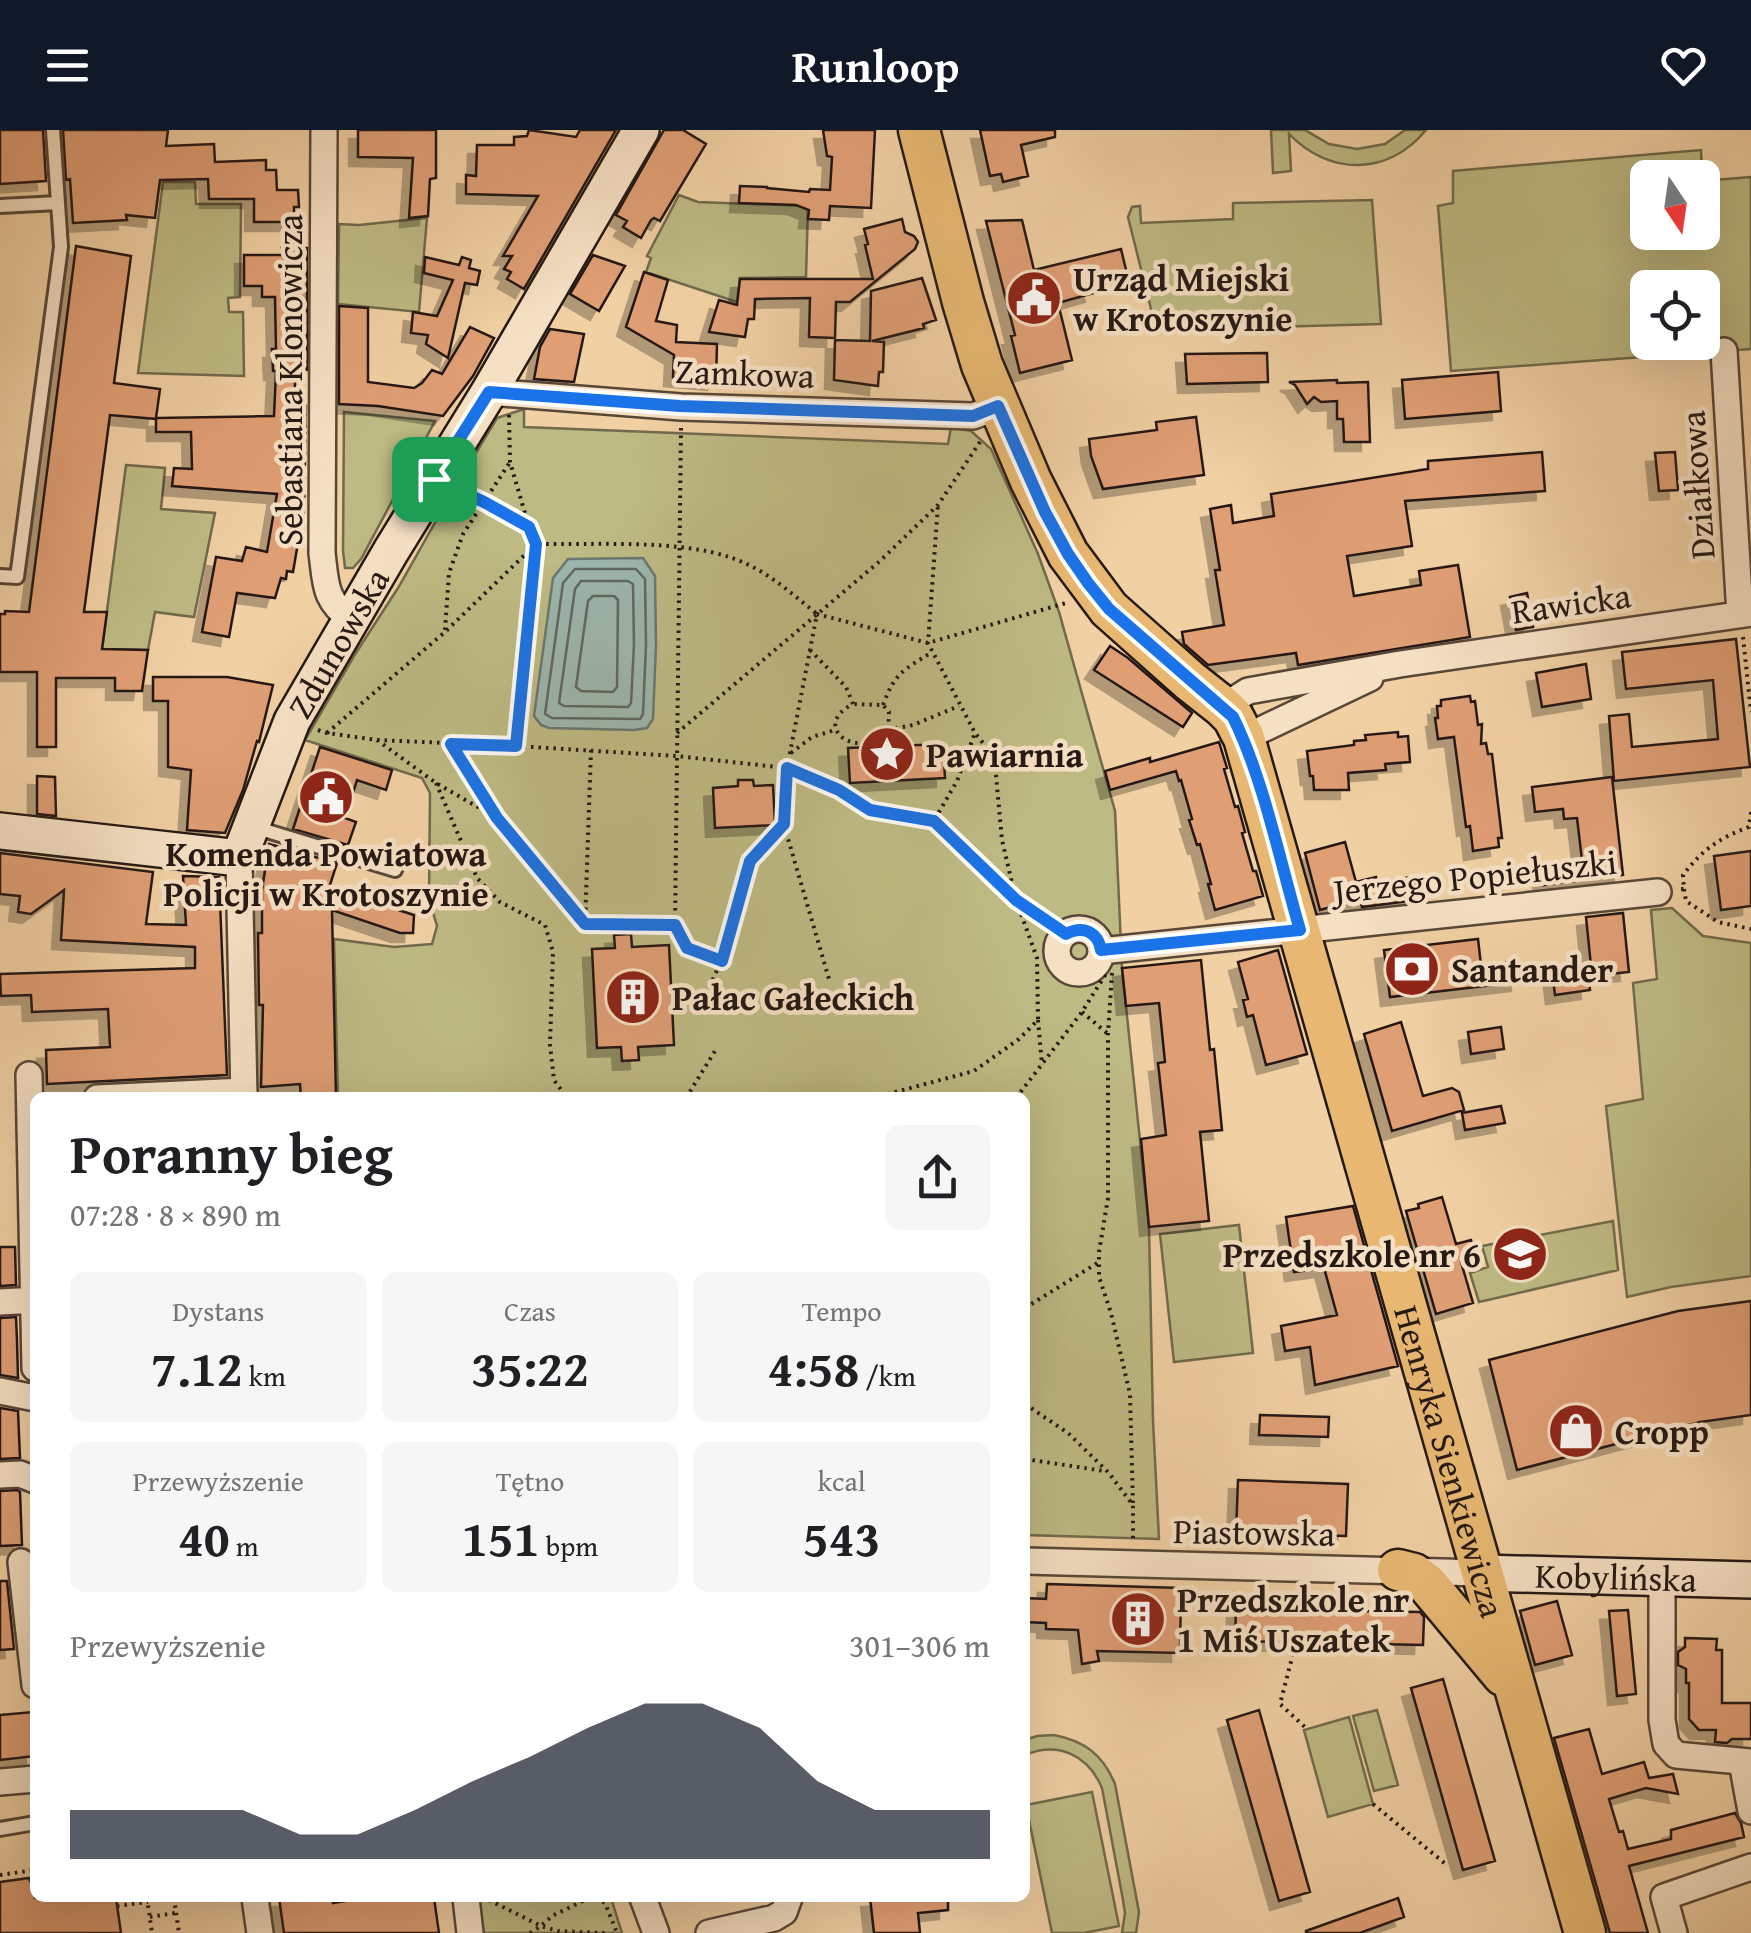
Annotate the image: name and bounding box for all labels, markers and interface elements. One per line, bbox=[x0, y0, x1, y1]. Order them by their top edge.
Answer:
text: Runloop bbox=[792, 33, 959, 98]
icon: menu bbox=[40, 38, 95, 93]
icon: heart bbox=[1656, 38, 1711, 93]
north arrow bbox=[1630, 160, 1720, 250]
map controls bbox=[1630, 160, 1720, 360]
street label: Sebastiana Klonowicza bbox=[264, 213, 315, 546]
place label: Urząd Miejski w Krotoszynie bbox=[1073, 253, 1293, 344]
public building icon: Urząd Miejski w Krotoszynie bbox=[1004, 268, 1064, 328]
button: locate bbox=[1630, 270, 1720, 360]
street label: Zamkowa bbox=[675, 345, 816, 401]
street label: Działkowa bbox=[1666, 409, 1728, 561]
pin bbox=[392, 437, 477, 522]
icon: arrive bbox=[407, 452, 462, 507]
street label: Zdunowska bbox=[274, 558, 402, 727]
street label: Rawicka bbox=[1508, 569, 1634, 637]
place icon: Pawiarnia bbox=[857, 724, 917, 784]
place label: Pawiarnia bbox=[926, 729, 1083, 780]
public building icon: Komenda Powiatowa Policji w Krotoszynie bbox=[296, 767, 356, 827]
place label: Komenda Powiatowa Policji w Krotoszynie bbox=[163, 828, 489, 919]
street label: Jerzego Popiełuszki bbox=[1327, 836, 1619, 917]
bank icon: Santander bbox=[1382, 939, 1442, 999]
place label: Santander bbox=[1451, 944, 1613, 995]
building icon: Pałac Gałeckich bbox=[603, 967, 663, 1027]
place label: Pałac Gałeckich bbox=[672, 972, 915, 1023]
text: Poranny bieg bbox=[70, 1113, 393, 1193]
button: share bbox=[885, 1125, 990, 1230]
text: 07:28 · 8 × 890 m bbox=[70, 1191, 281, 1238]
school or university icon: Przedszkole nr 6 bbox=[1490, 1224, 1550, 1284]
place label: Przedszkole nr 6 bbox=[1223, 1229, 1481, 1280]
text: Dystans bbox=[172, 1290, 264, 1331]
text: Czas bbox=[504, 1290, 556, 1331]
text: Tempo bbox=[802, 1290, 882, 1331]
street label: Henryka Sienkiewicza bbox=[1382, 1299, 1519, 1624]
text: 7.12 bbox=[151, 1331, 243, 1404]
text: 35:22 bbox=[471, 1331, 589, 1404]
text: 4:58 bbox=[767, 1331, 859, 1404]
text: km bbox=[243, 1355, 286, 1396]
text: /km bbox=[859, 1355, 916, 1396]
shop icon: Cropp bbox=[1546, 1401, 1606, 1461]
place label: Cropp bbox=[1615, 1406, 1709, 1457]
text: Przewyższenie bbox=[133, 1460, 304, 1501]
text: Tętno bbox=[496, 1460, 564, 1501]
text: kcal bbox=[818, 1460, 866, 1501]
text: 40 bbox=[178, 1501, 230, 1574]
text: 151 bbox=[462, 1501, 540, 1574]
text: 543 bbox=[803, 1501, 881, 1574]
street label: Piastowska bbox=[1173, 1505, 1336, 1559]
text: m bbox=[230, 1525, 259, 1566]
text: bpm bbox=[540, 1525, 598, 1566]
street label: Kobylińska bbox=[1534, 1549, 1698, 1604]
place label: Przedszkole nr 1 Miś Uszatek bbox=[1177, 1574, 1409, 1665]
building icon: Przedszkole nr 1 Miś Uszatek bbox=[1108, 1589, 1168, 1649]
text: Przewyższenie bbox=[70, 1622, 266, 1669]
text: 301–306 m bbox=[849, 1622, 990, 1669]

